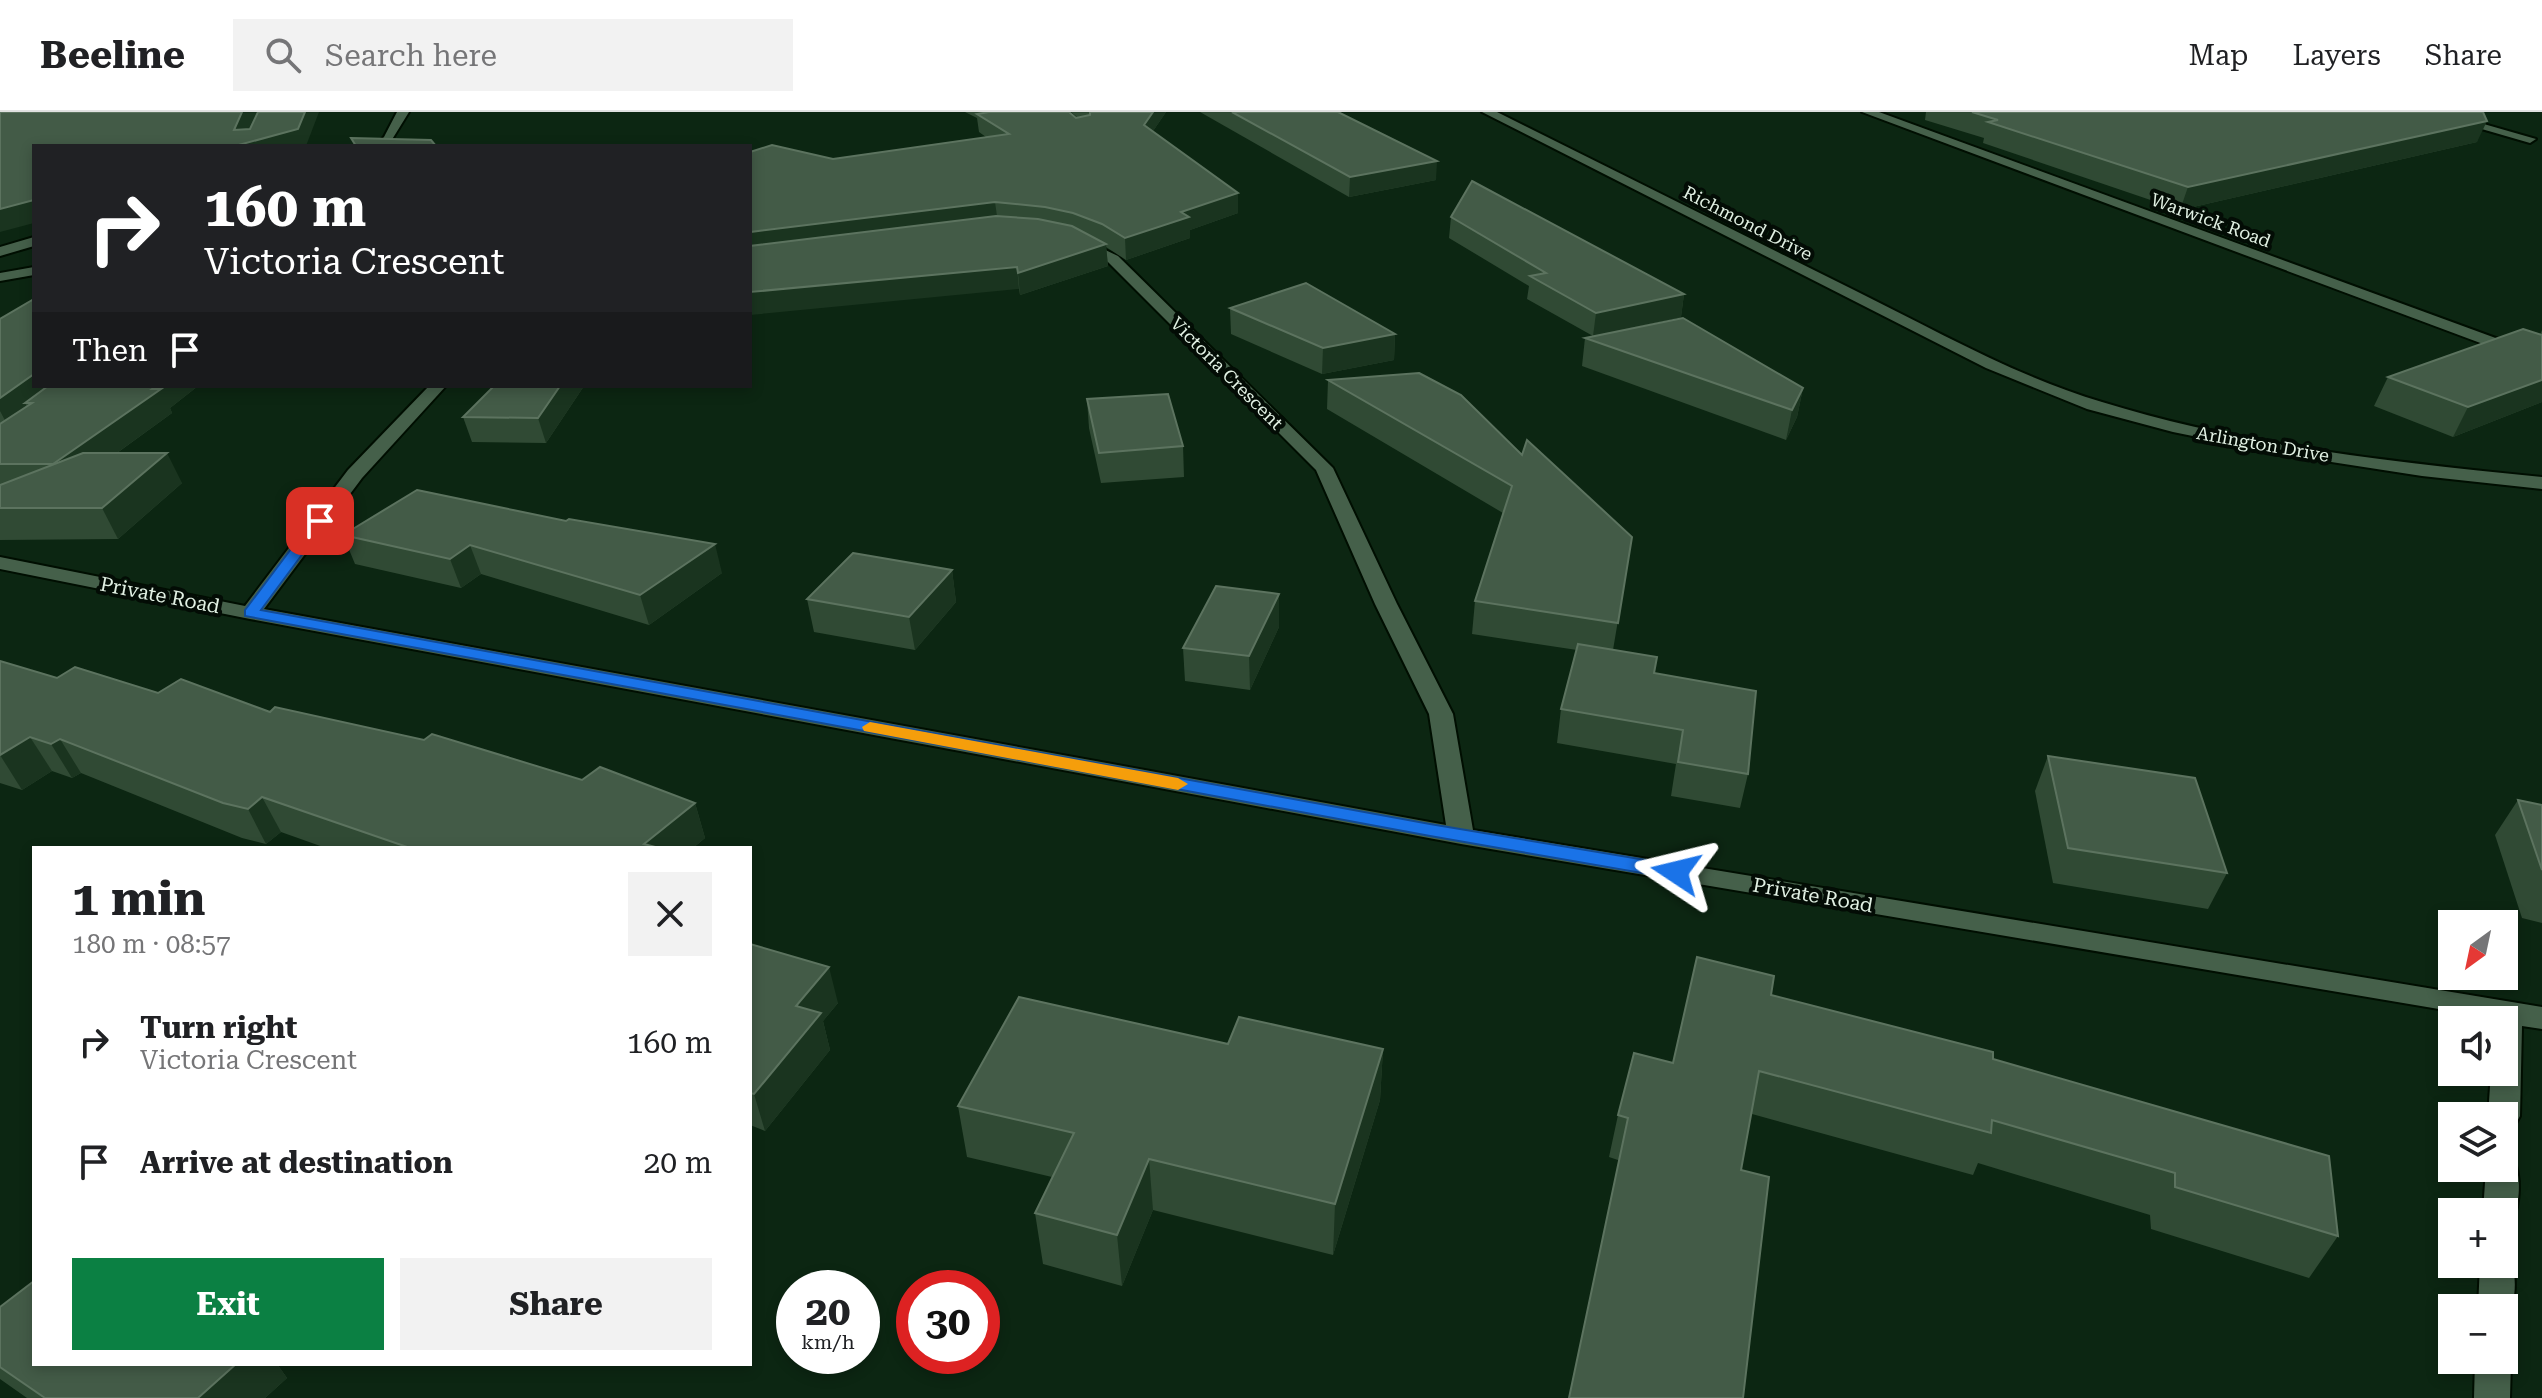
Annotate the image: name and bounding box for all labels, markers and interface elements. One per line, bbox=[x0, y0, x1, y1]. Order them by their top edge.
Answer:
search box bbox=[233, 19, 793, 91]
text: Beeline bbox=[40, 33, 185, 77]
icon: search bbox=[261, 33, 305, 77]
text: Search here bbox=[325, 38, 497, 73]
text: Map bbox=[2189, 39, 2248, 72]
text: Layers bbox=[2292, 39, 2381, 72]
text: Share bbox=[2425, 39, 2502, 72]
text: 160 m bbox=[204, 174, 366, 240]
icon: right bbox=[72, 176, 176, 280]
street label: Richmond Drive bbox=[1680, 181, 1816, 265]
street label: Warwick Road bbox=[2148, 189, 2274, 252]
text: Victoria Crescent bbox=[204, 241, 505, 283]
street label: Victoria Crescent bbox=[1166, 312, 1288, 434]
icon: arrive bbox=[163, 328, 207, 372]
text: Then bbox=[72, 333, 147, 368]
street label: Arlington Drive bbox=[2195, 422, 2331, 466]
pin bbox=[286, 487, 354, 555]
icon: arrive bbox=[298, 499, 342, 543]
street label: Private Road bbox=[98, 572, 222, 618]
position arrow bbox=[1634, 830, 1718, 914]
text: 1 min bbox=[72, 871, 205, 927]
button: close bbox=[628, 872, 712, 956]
street label: Private Road bbox=[1751, 873, 1875, 917]
north arrow bbox=[2438, 910, 2518, 990]
map controls bbox=[2438, 910, 2518, 1374]
text: 180 m · 08:57 bbox=[72, 929, 231, 959]
button: sound bbox=[2438, 1006, 2518, 1086]
text: Turn right bbox=[140, 1010, 297, 1045]
icon: right bbox=[72, 1020, 116, 1064]
text: 160 m bbox=[627, 1025, 712, 1060]
text: Victoria Crescent bbox=[140, 1045, 357, 1075]
button: layers bbox=[2438, 1102, 2518, 1182]
icon: arrive bbox=[72, 1140, 116, 1184]
text: Arrive at destination bbox=[140, 1145, 453, 1180]
text: 20 m bbox=[643, 1145, 712, 1180]
button: + bbox=[2438, 1198, 2518, 1278]
button: Exit bbox=[72, 1258, 384, 1350]
button: Share bbox=[400, 1258, 712, 1350]
speed limit sign: 30 bbox=[896, 1270, 1000, 1374]
text: 20 bbox=[806, 1288, 850, 1335]
button: − bbox=[2438, 1294, 2518, 1374]
text: km/h bbox=[801, 1330, 855, 1354]

